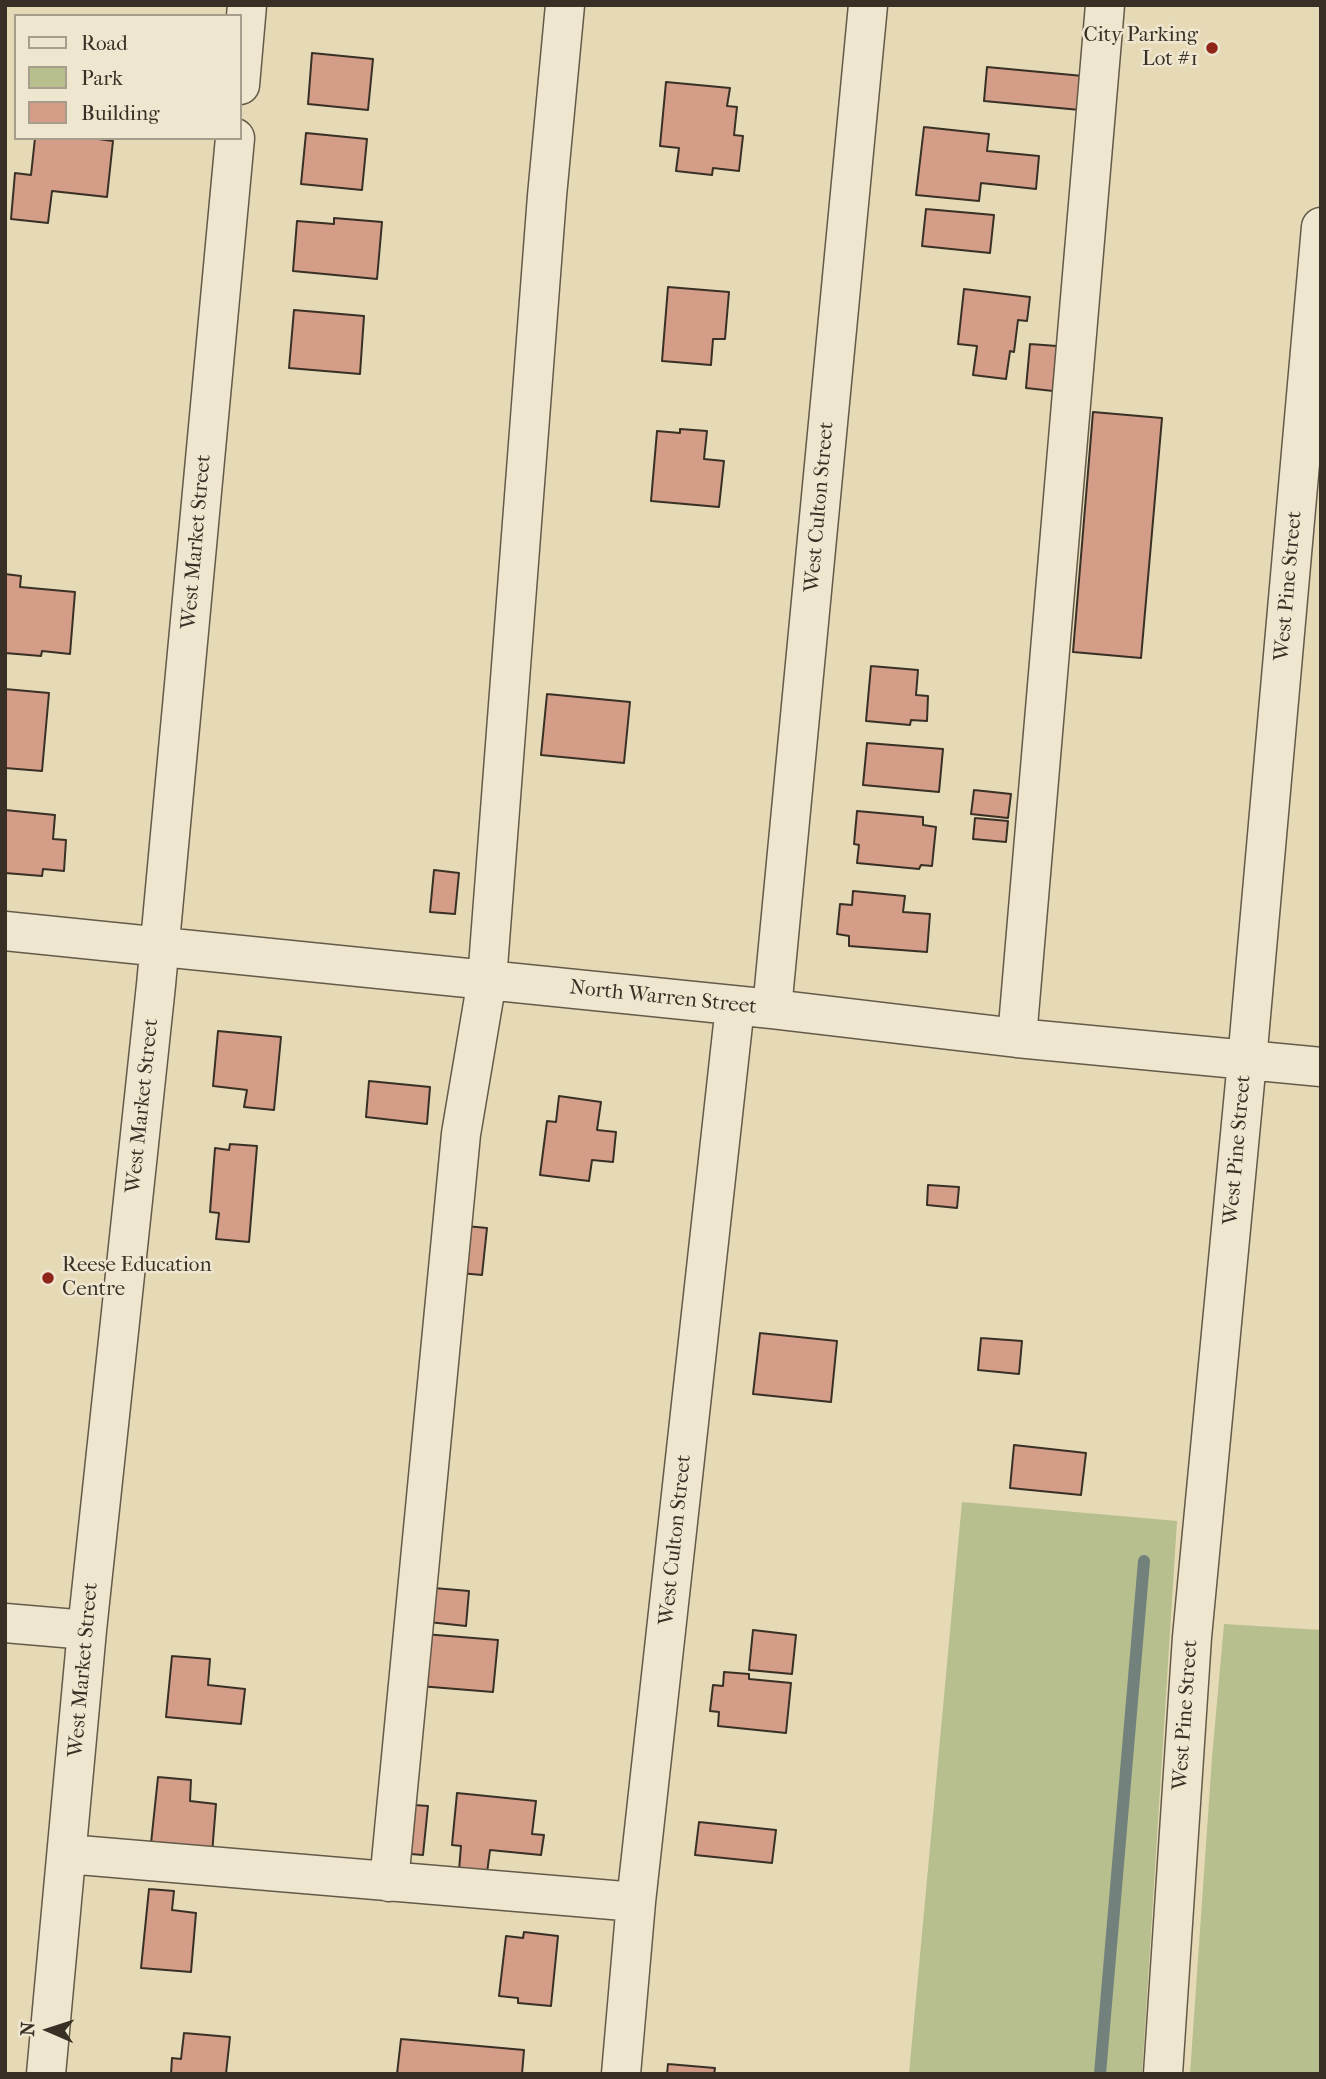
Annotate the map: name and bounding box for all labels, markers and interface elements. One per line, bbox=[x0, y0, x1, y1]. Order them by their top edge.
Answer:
legend bbox=[14, 14, 242, 140]
place label: City Parking Lot #1 bbox=[1083, 23, 1198, 73]
text: Road bbox=[81, 31, 128, 55]
marker: City Parking Lot #1 bbox=[1204, 40, 1220, 56]
text: Park bbox=[81, 66, 123, 90]
text: Building bbox=[81, 101, 159, 125]
street label: West Culton Street bbox=[800, 421, 840, 593]
street label: West Market Street bbox=[177, 454, 217, 630]
street label: West Pine Street bbox=[1270, 510, 1308, 662]
street label: North Warren Street bbox=[568, 976, 758, 1020]
street label: West Market Street bbox=[121, 1017, 165, 1195]
street label: West Pine Street bbox=[1219, 1074, 1257, 1226]
place label: Reese Education Centre bbox=[62, 1253, 212, 1303]
marker: Reese Education Centre bbox=[40, 1270, 56, 1286]
street label: West Culton Street bbox=[655, 1454, 697, 1626]
street label: West Market Street bbox=[64, 1582, 104, 1758]
street label: West Pine Street bbox=[1168, 1639, 1204, 1791]
north arrow bbox=[14, 1995, 84, 2065]
text: N bbox=[17, 2021, 39, 2037]

